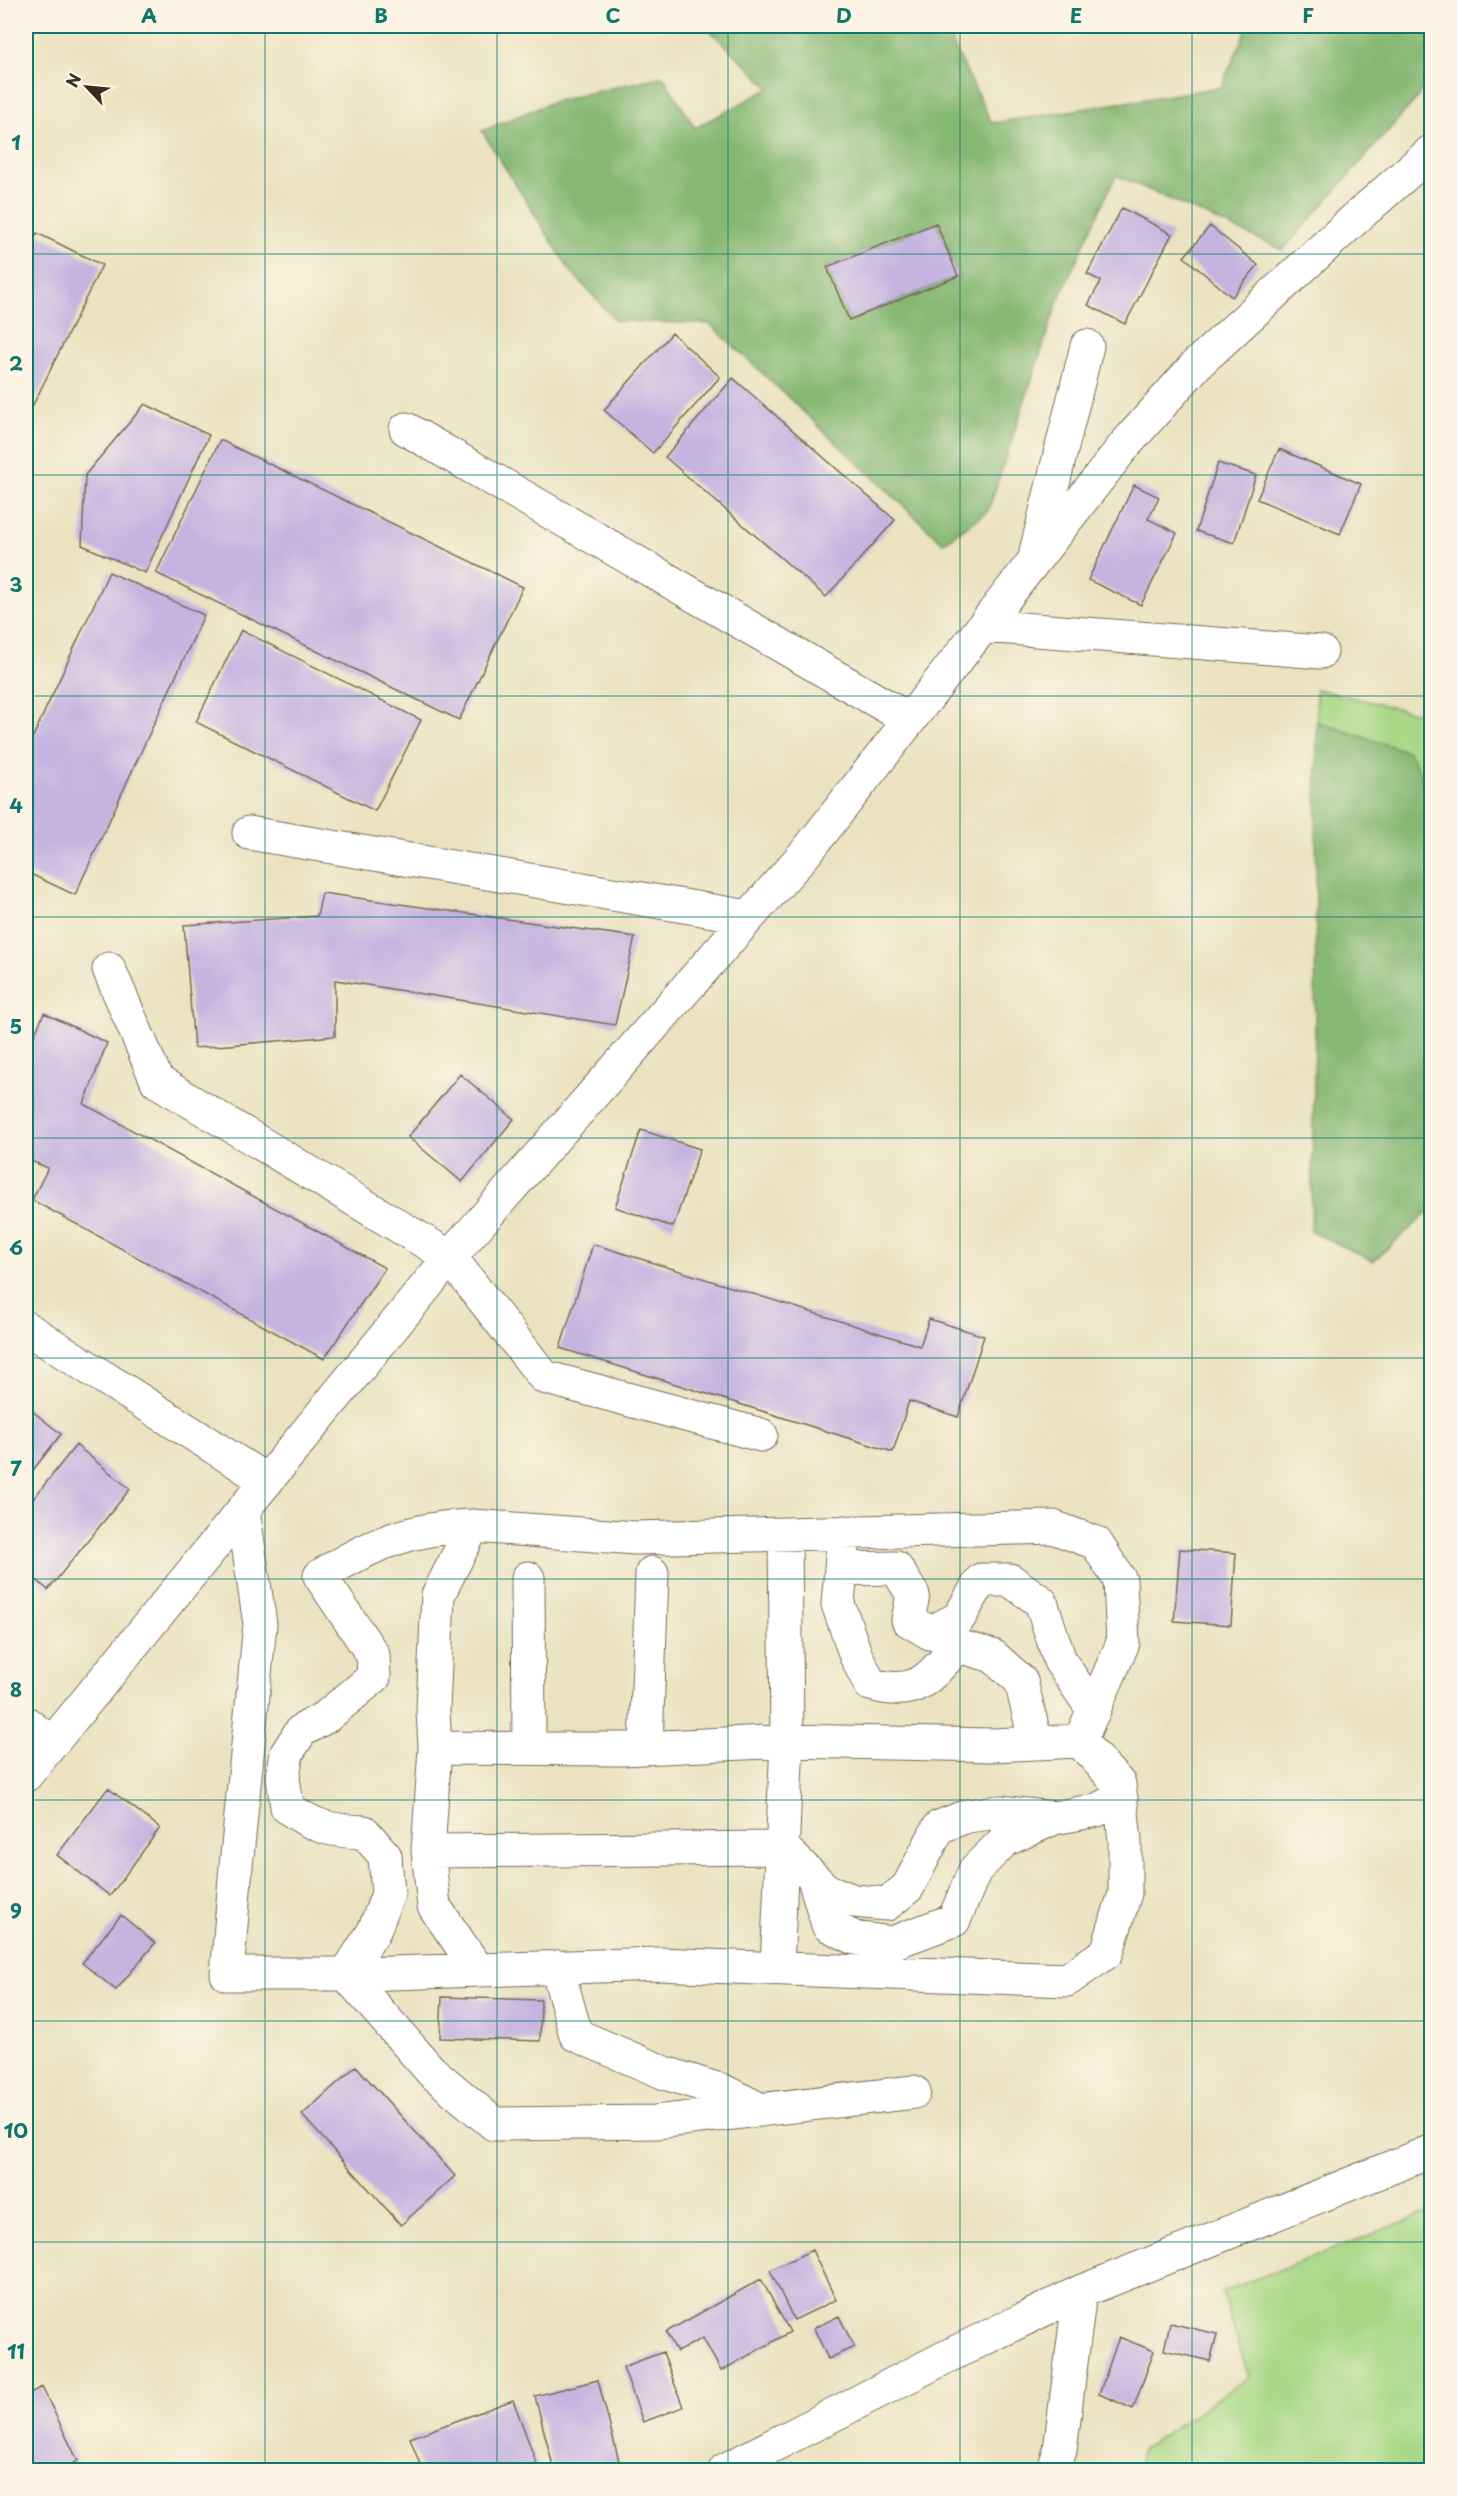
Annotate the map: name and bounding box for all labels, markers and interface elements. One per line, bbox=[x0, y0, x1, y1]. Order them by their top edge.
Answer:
text: A bbox=[141, 0, 157, 30]
text: B bbox=[374, 0, 388, 30]
text: C bbox=[605, 0, 621, 30]
text: D bbox=[836, 0, 852, 30]
text: E bbox=[1070, 0, 1082, 30]
text: F bbox=[1302, 0, 1314, 30]
north arrow bbox=[57, 57, 117, 117]
text: N bbox=[59, 69, 86, 91]
text: 1 bbox=[11, 127, 21, 157]
text: 2 bbox=[9, 348, 23, 378]
text: 3 bbox=[9, 569, 23, 599]
text: 4 bbox=[9, 790, 23, 820]
text: 5 bbox=[10, 1011, 22, 1041]
text: 6 bbox=[9, 1232, 23, 1262]
text: 7 bbox=[10, 1453, 22, 1483]
text: 8 bbox=[10, 1674, 22, 1704]
text: 9 bbox=[10, 1895, 22, 1925]
text: 10 bbox=[4, 2115, 28, 2145]
text: 11 bbox=[7, 2336, 25, 2366]

